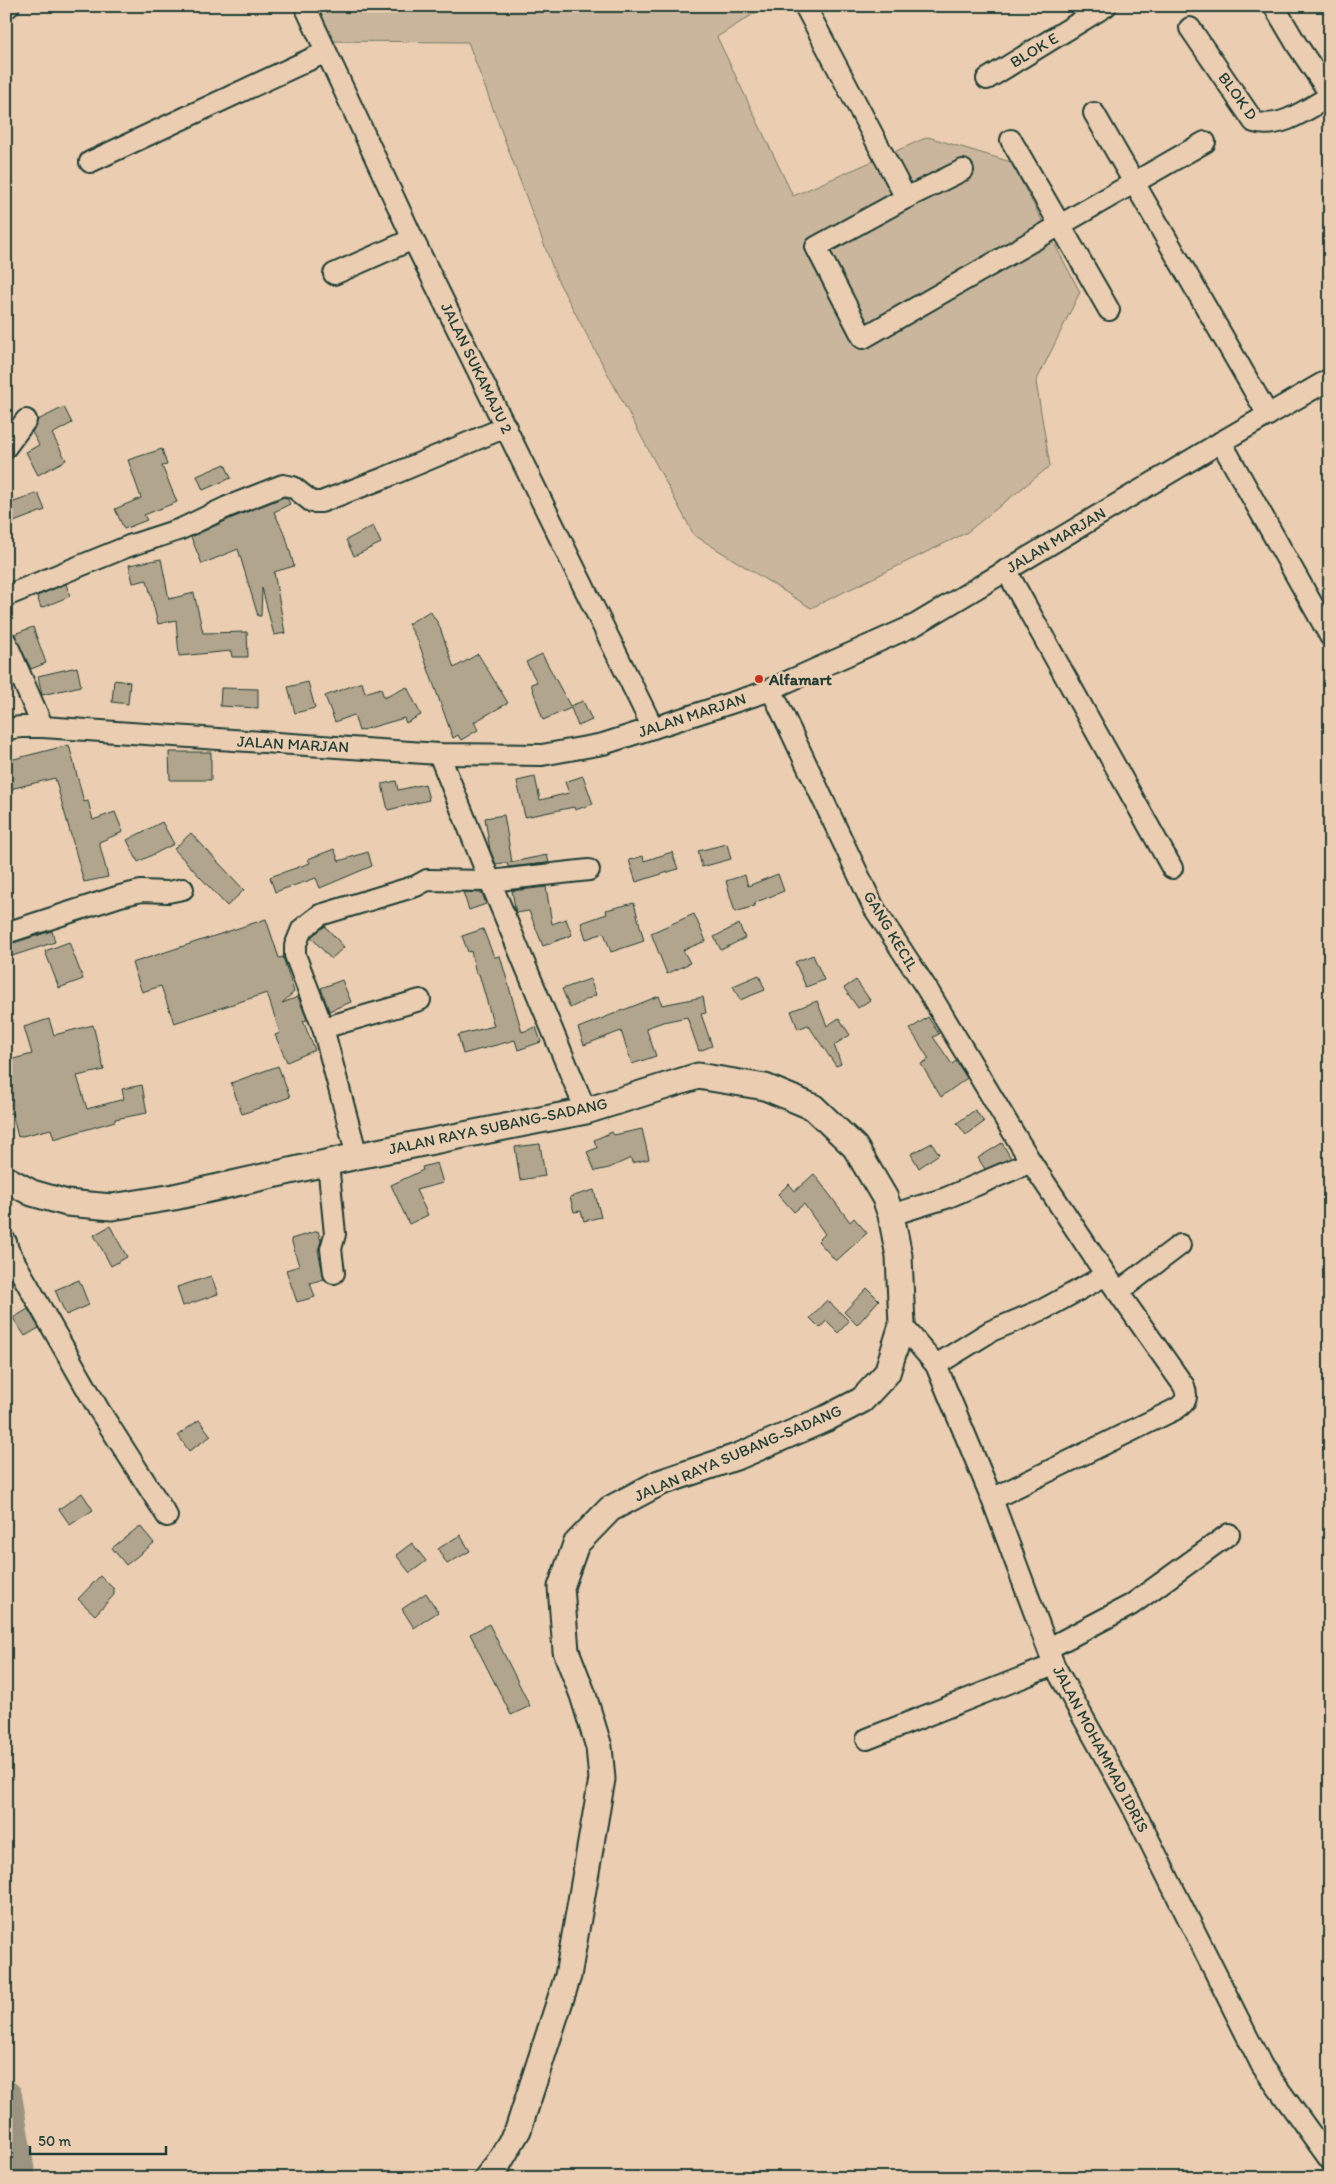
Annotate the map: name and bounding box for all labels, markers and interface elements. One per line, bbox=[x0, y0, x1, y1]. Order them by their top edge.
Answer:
street label: BLOK E bbox=[1006, 28, 1062, 72]
street label: BLOK D bbox=[1214, 68, 1262, 124]
street label: JALAN SUKAMAJU 2 bbox=[437, 299, 517, 437]
street label: JALAN MARJAN bbox=[1003, 503, 1109, 577]
place label: Alfamart bbox=[768, 670, 832, 689]
marker: Alfamart bbox=[753, 673, 765, 685]
street label: JALAN MARJAN bbox=[636, 689, 748, 741]
street label: JALAN MARJAN bbox=[237, 732, 349, 756]
street label: GANG KECIL bbox=[860, 887, 922, 975]
street label: JALAN RAYA SUBANG-SADANG bbox=[387, 1094, 609, 1158]
street label: JALAN RAYA SUBANG-SADANG bbox=[632, 1401, 844, 1505]
street label: JALAN MOHAMMAD IDRIS bbox=[1049, 1662, 1153, 1836]
scale bar bbox=[30, 2124, 166, 2156]
text: 50 m bbox=[38, 2132, 71, 2150]

